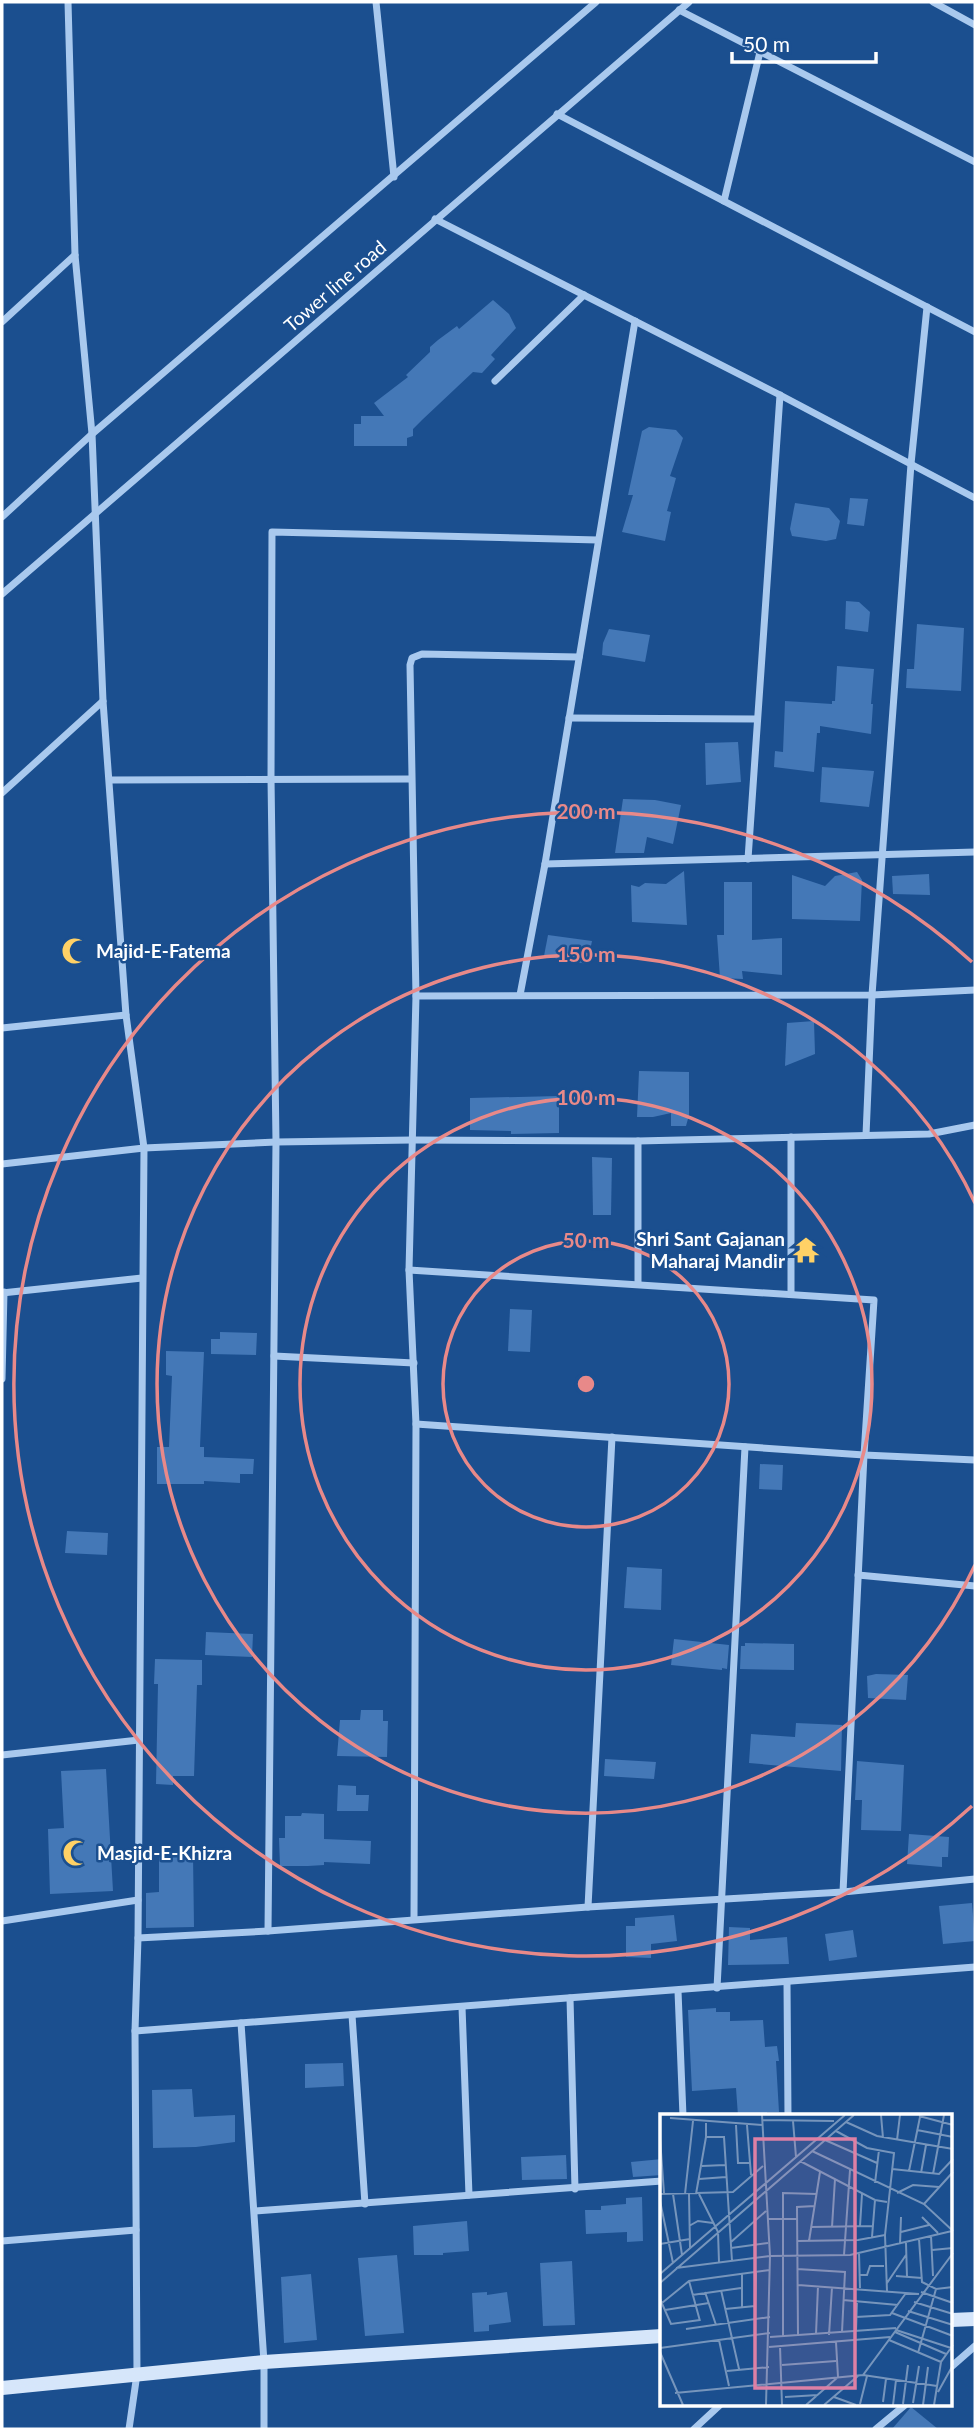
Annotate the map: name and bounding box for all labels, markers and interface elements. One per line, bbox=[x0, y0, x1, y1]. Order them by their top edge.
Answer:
scale bar bbox=[732, 21, 876, 65]
text: 50 m bbox=[743, 31, 790, 56]
street label: Tower line road bbox=[279, 235, 390, 336]
text: 200 m bbox=[556, 798, 616, 823]
mosque icon: Majid-E-Fatema bbox=[60, 936, 90, 966]
place label: Majid-E-Fatema bbox=[96, 939, 231, 962]
text: 150 m bbox=[556, 941, 616, 966]
text: 100 m bbox=[556, 1084, 616, 1109]
text: 50 m bbox=[562, 1227, 610, 1252]
place label: Shri Sant Gajanan Maharaj Mandir bbox=[636, 1227, 786, 1272]
temple icon: Shri Sant Gajanan Maharaj Mandir bbox=[791, 1235, 821, 1265]
centre of rings bbox=[574, 1372, 598, 1396]
mosque icon: Masjid-E-Khizra bbox=[61, 1838, 91, 1868]
place label: Masjid-E-Khizra bbox=[97, 1841, 232, 1864]
inset map bbox=[660, 2114, 953, 2406]

